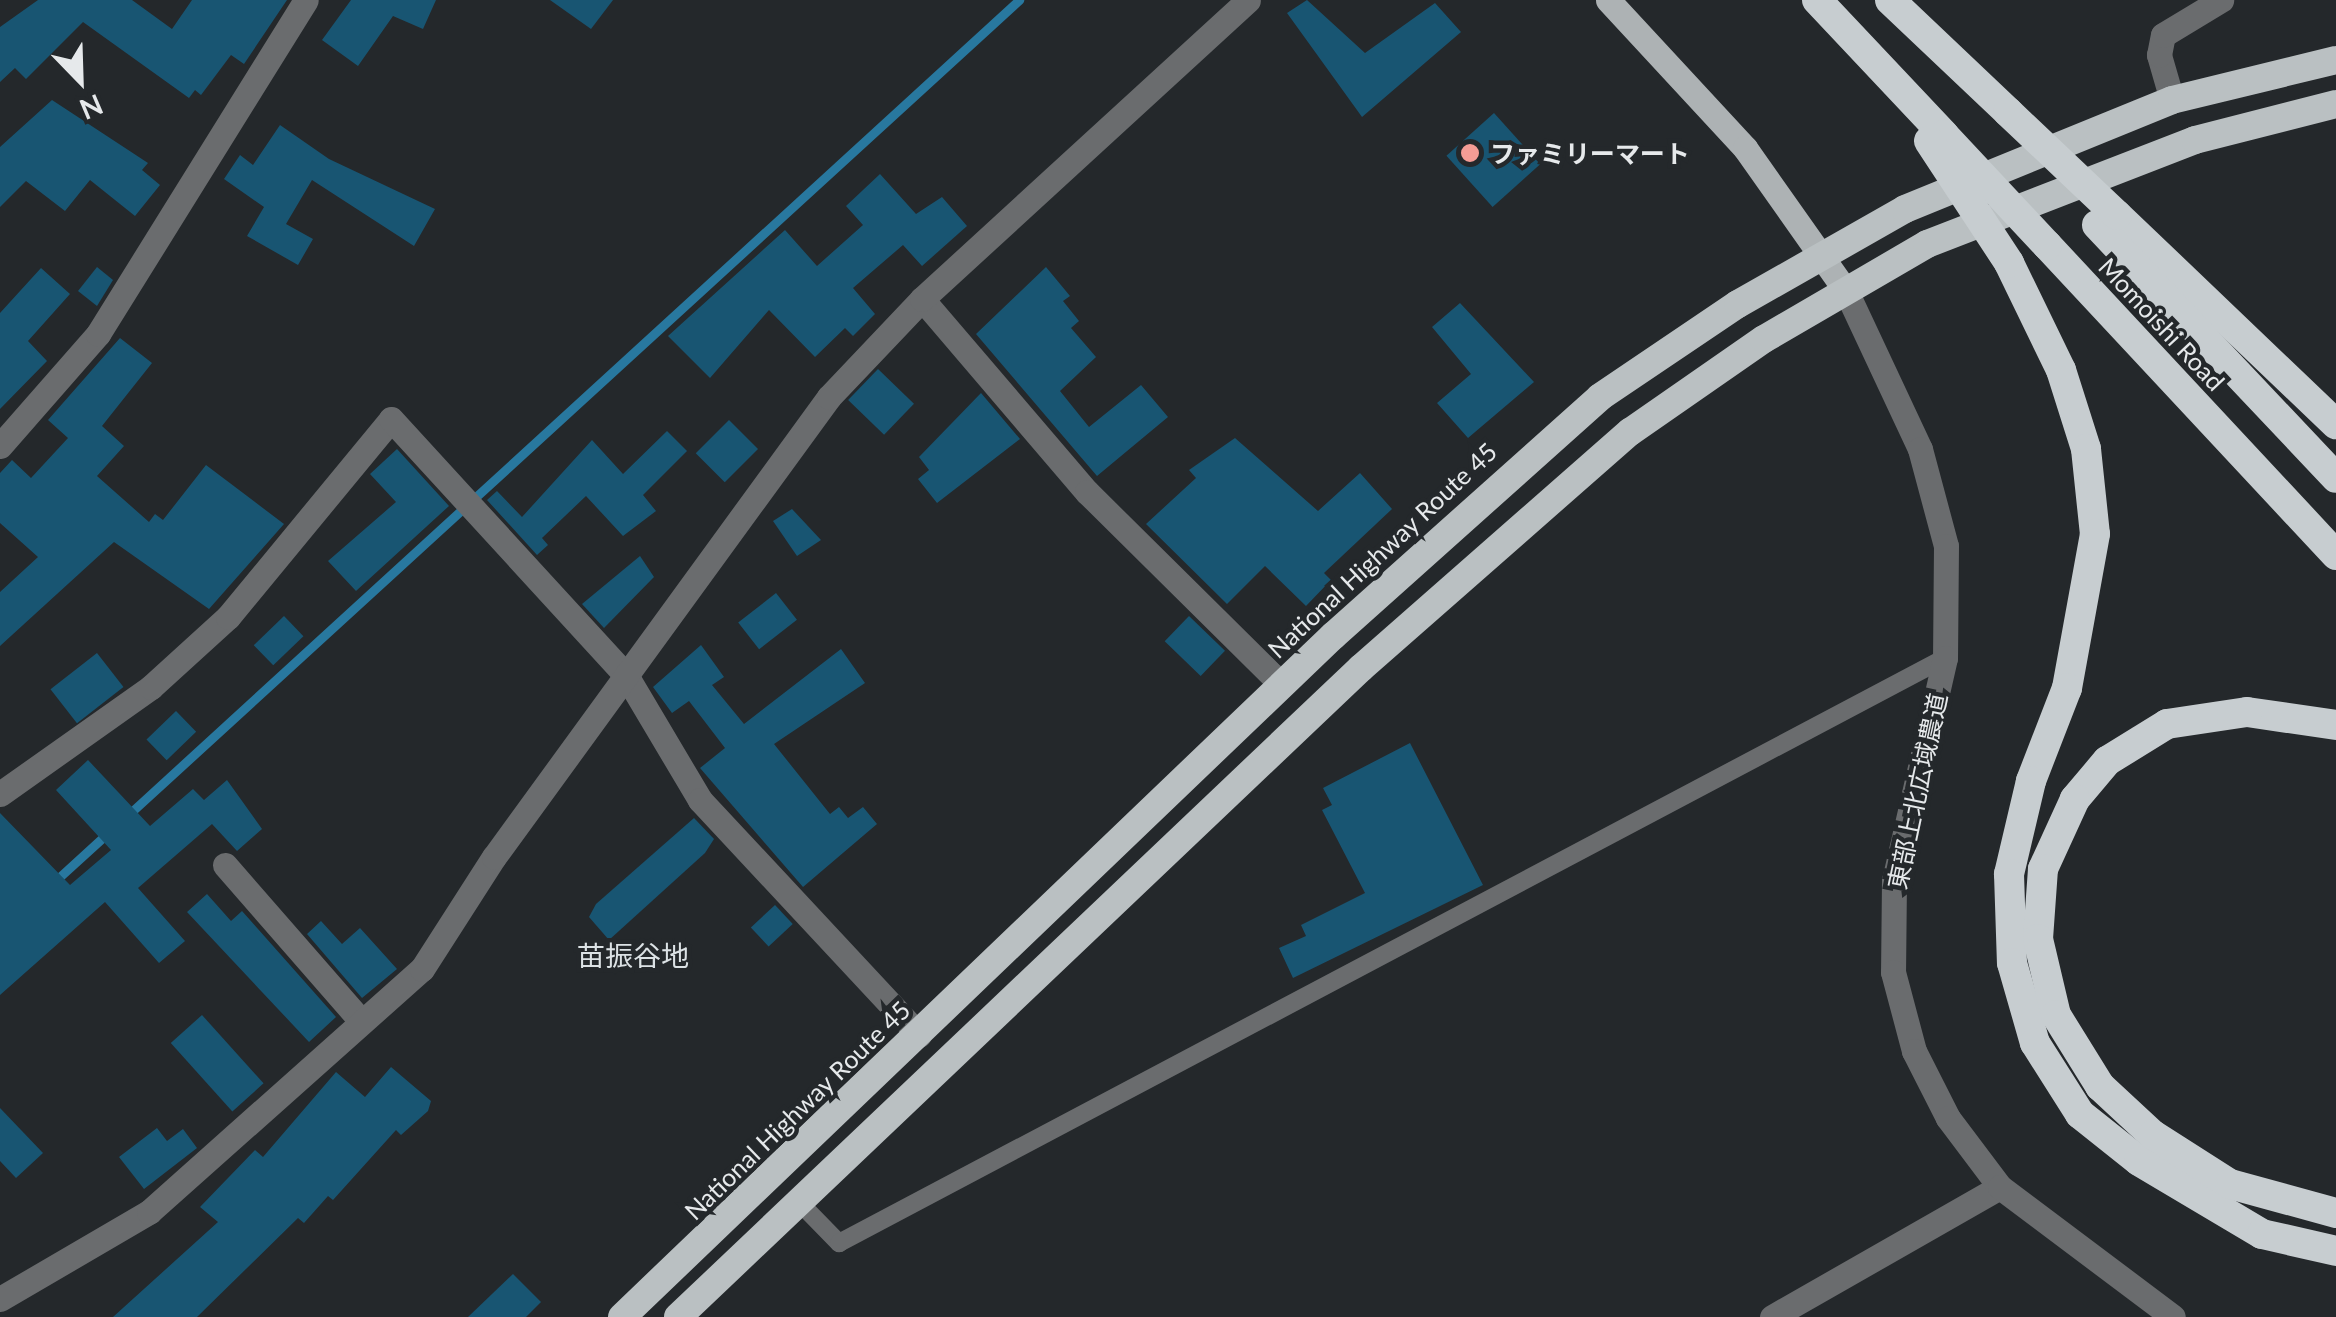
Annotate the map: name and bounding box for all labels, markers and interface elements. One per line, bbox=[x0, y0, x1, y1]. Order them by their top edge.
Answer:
north arrow bbox=[30, 30, 130, 130]
text: N bbox=[75, 88, 108, 127]
place label: ファミリーマート bbox=[1490, 138, 1690, 168]
marker: ファミリーマート bbox=[1459, 142, 1481, 164]
street label: Momoishi Road bbox=[2093, 251, 2231, 397]
street label: National Highway Route 45 bbox=[1261, 436, 1503, 664]
street label: 東部上北広域農道 bbox=[1882, 690, 1952, 892]
district label: 苗振谷地 bbox=[577, 938, 689, 972]
street label: National Highway Route 45 bbox=[678, 994, 916, 1226]

